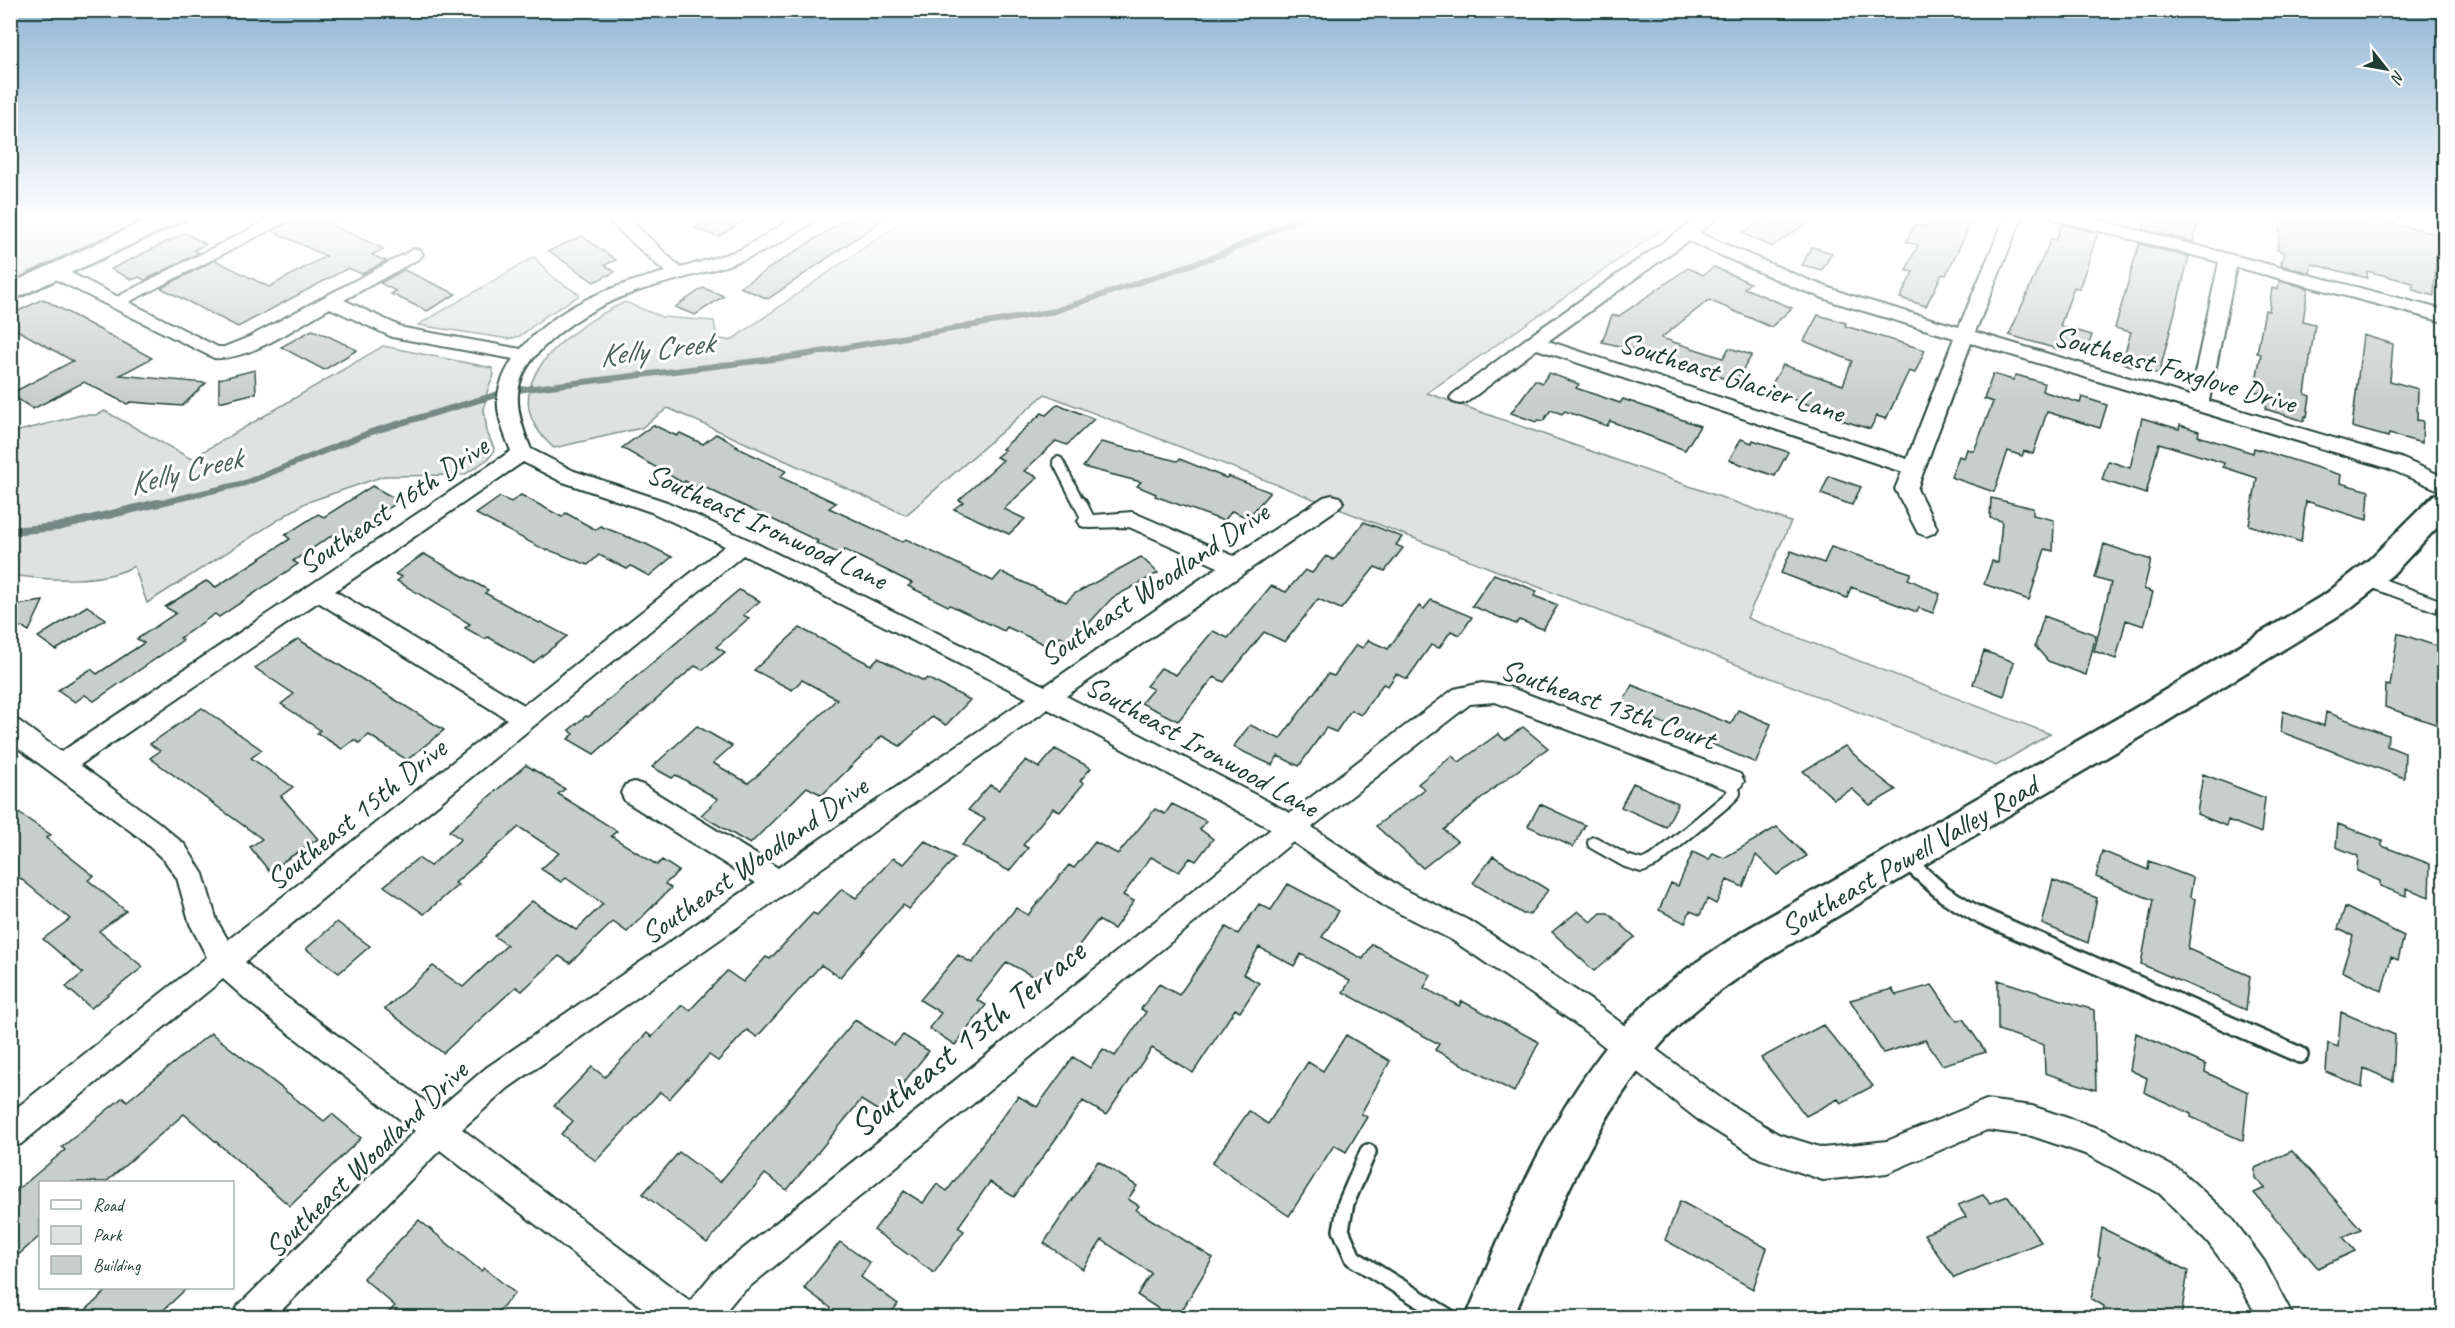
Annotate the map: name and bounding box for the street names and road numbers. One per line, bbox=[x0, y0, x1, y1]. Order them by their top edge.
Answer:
street label: Southeast Foxglove Drive bbox=[2049, 316, 2303, 422]
street label: Southeast Glacier Lane bbox=[1615, 323, 1851, 432]
street label: Southeast 16th Drive bbox=[291, 426, 497, 583]
street label: Southeast Ironwood Lane bbox=[641, 454, 895, 599]
street label: Southeast Woodland Drive bbox=[1032, 492, 1278, 675]
street label: Southeast 13th Court bbox=[1496, 650, 1723, 759]
street label: Southeast Ironwood Lane bbox=[1079, 666, 1327, 827]
street label: Southeast 15th Drive bbox=[258, 728, 456, 898]
street label: Southeast Powell Valley Road bbox=[1773, 765, 2048, 945]
street label: Southeast Woodland Drive bbox=[633, 766, 877, 953]
street label: Southeast 13th Terrace bbox=[840, 927, 1096, 1147]
street label: Southeast Woodland Drive bbox=[256, 1051, 477, 1266]

